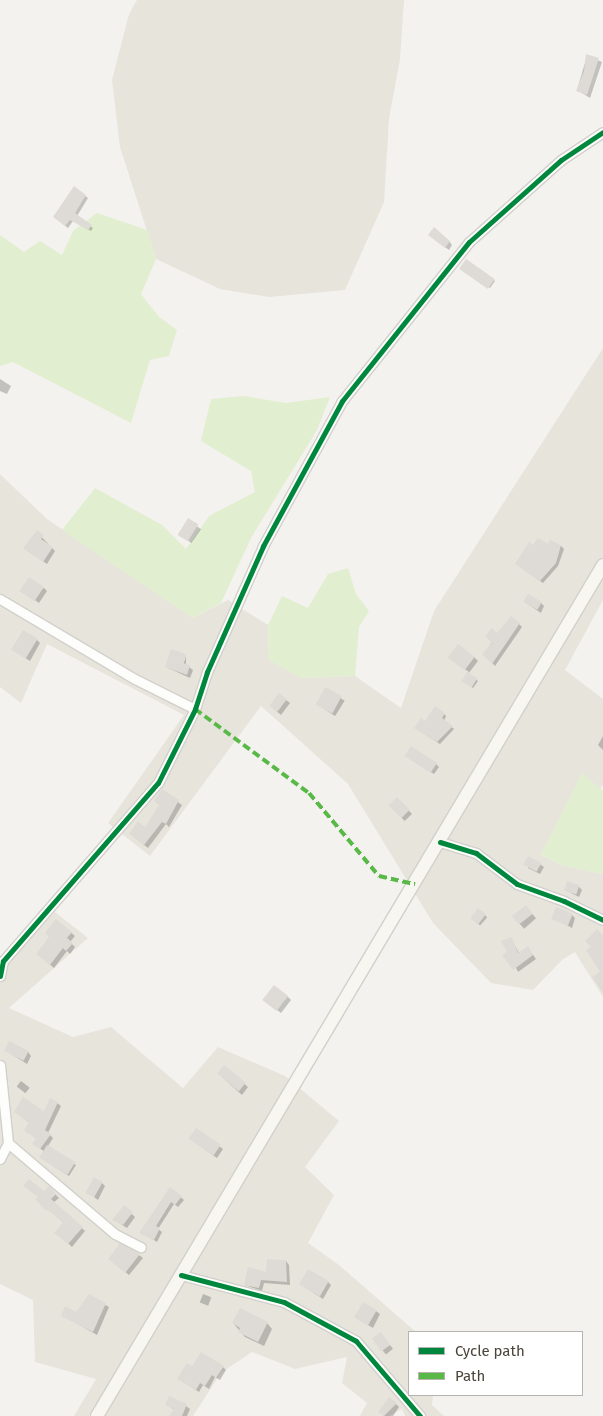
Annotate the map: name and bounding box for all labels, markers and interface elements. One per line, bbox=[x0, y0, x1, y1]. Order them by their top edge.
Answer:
legend bbox=[408, 1331, 583, 1396]
text: Cycle path bbox=[455, 1342, 525, 1360]
text: Path bbox=[455, 1367, 485, 1385]

